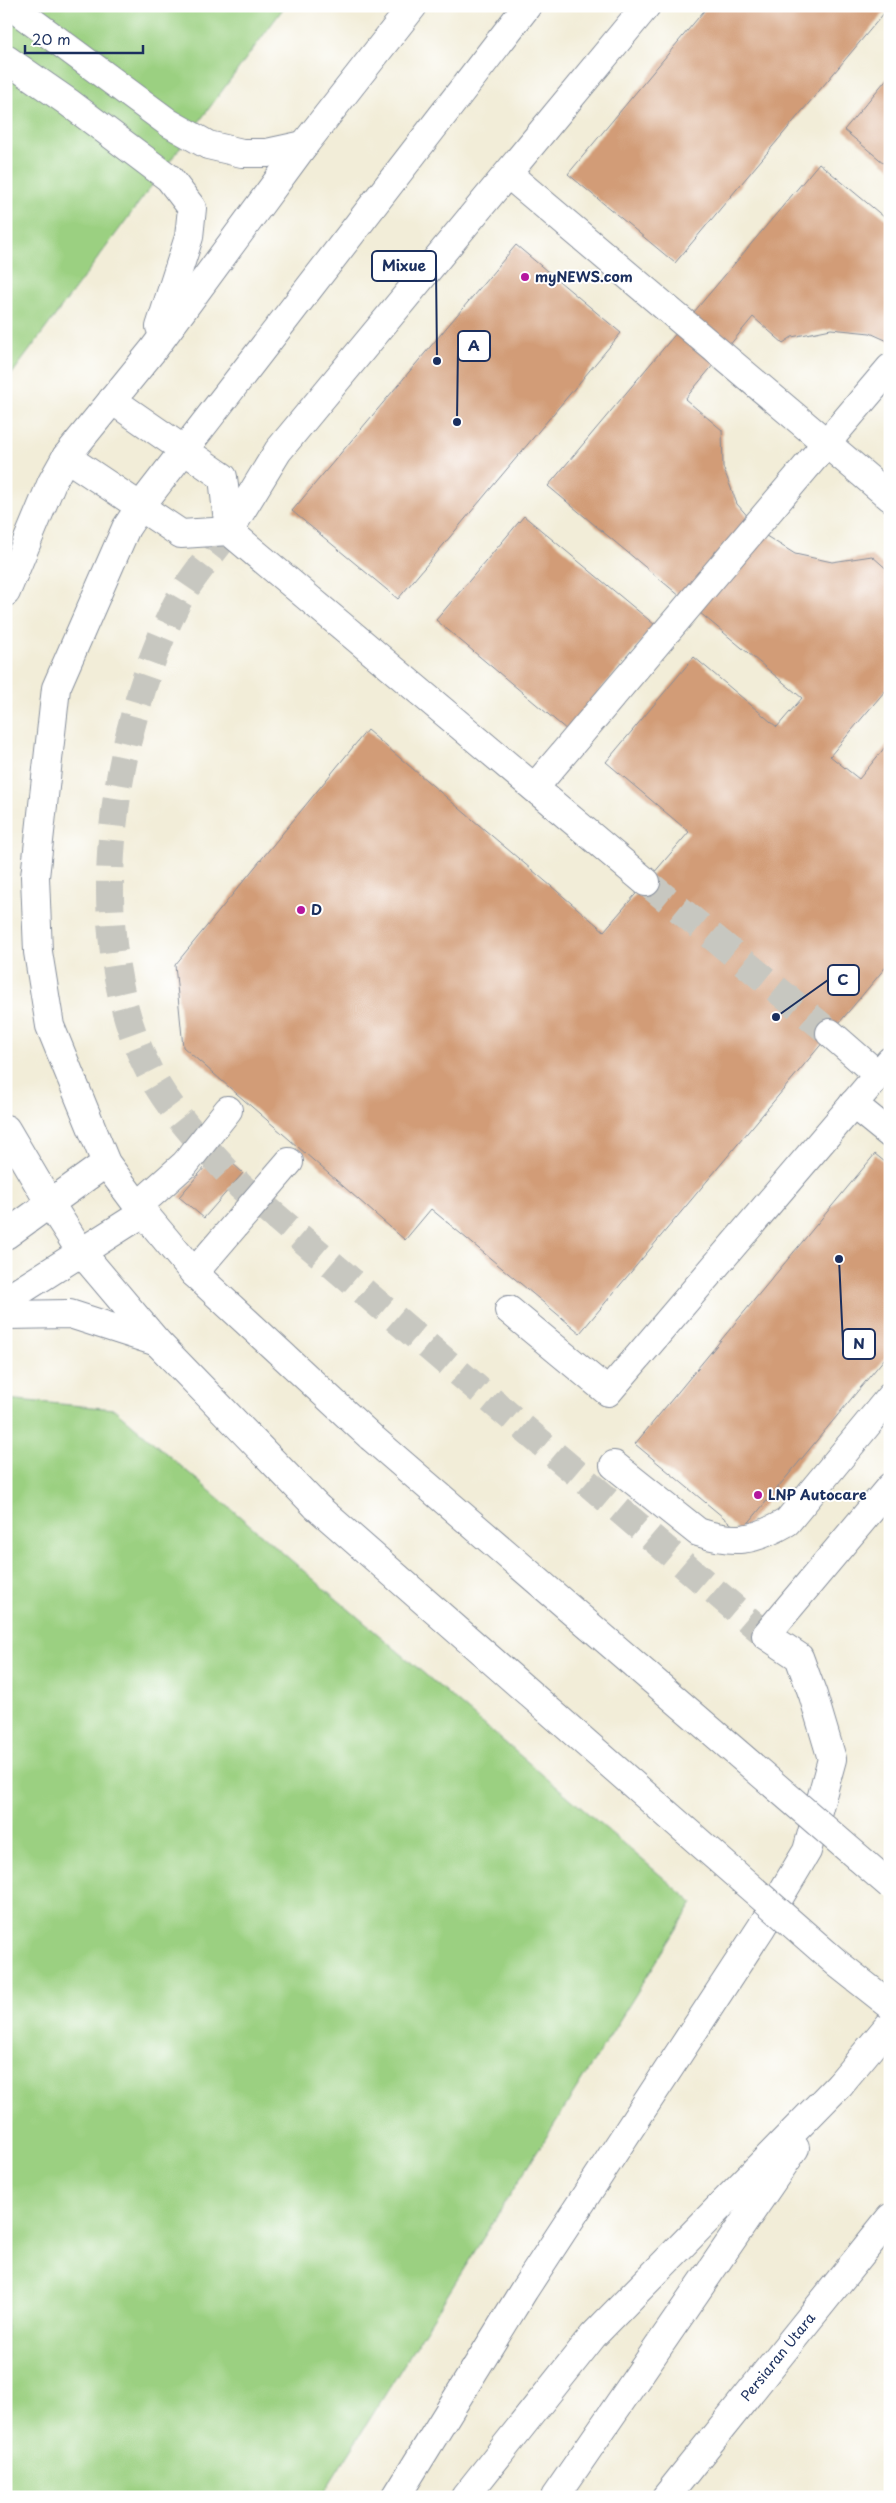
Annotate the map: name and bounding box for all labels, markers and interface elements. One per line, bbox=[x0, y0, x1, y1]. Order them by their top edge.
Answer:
scale bar bbox=[25, 22, 142, 54]
text: 20 m bbox=[32, 27, 71, 50]
callout: Mixue bbox=[372, 251, 436, 281]
text: Mixue bbox=[382, 253, 427, 276]
place label: myNEWS.com bbox=[535, 266, 633, 287]
marker: myNEWS.com bbox=[519, 271, 531, 283]
callout: A bbox=[458, 331, 490, 361]
text: A bbox=[468, 333, 480, 356]
place label: D bbox=[311, 899, 322, 920]
marker: D bbox=[295, 904, 307, 916]
callout: C bbox=[828, 965, 859, 995]
text: C bbox=[837, 967, 849, 990]
callout: N bbox=[843, 1329, 875, 1359]
text: N bbox=[853, 1331, 865, 1354]
place label: LNP Autocare bbox=[768, 1484, 867, 1505]
marker: LNP Autocare bbox=[752, 1489, 764, 1501]
street label: Persiaran Utara bbox=[735, 2308, 820, 2405]

